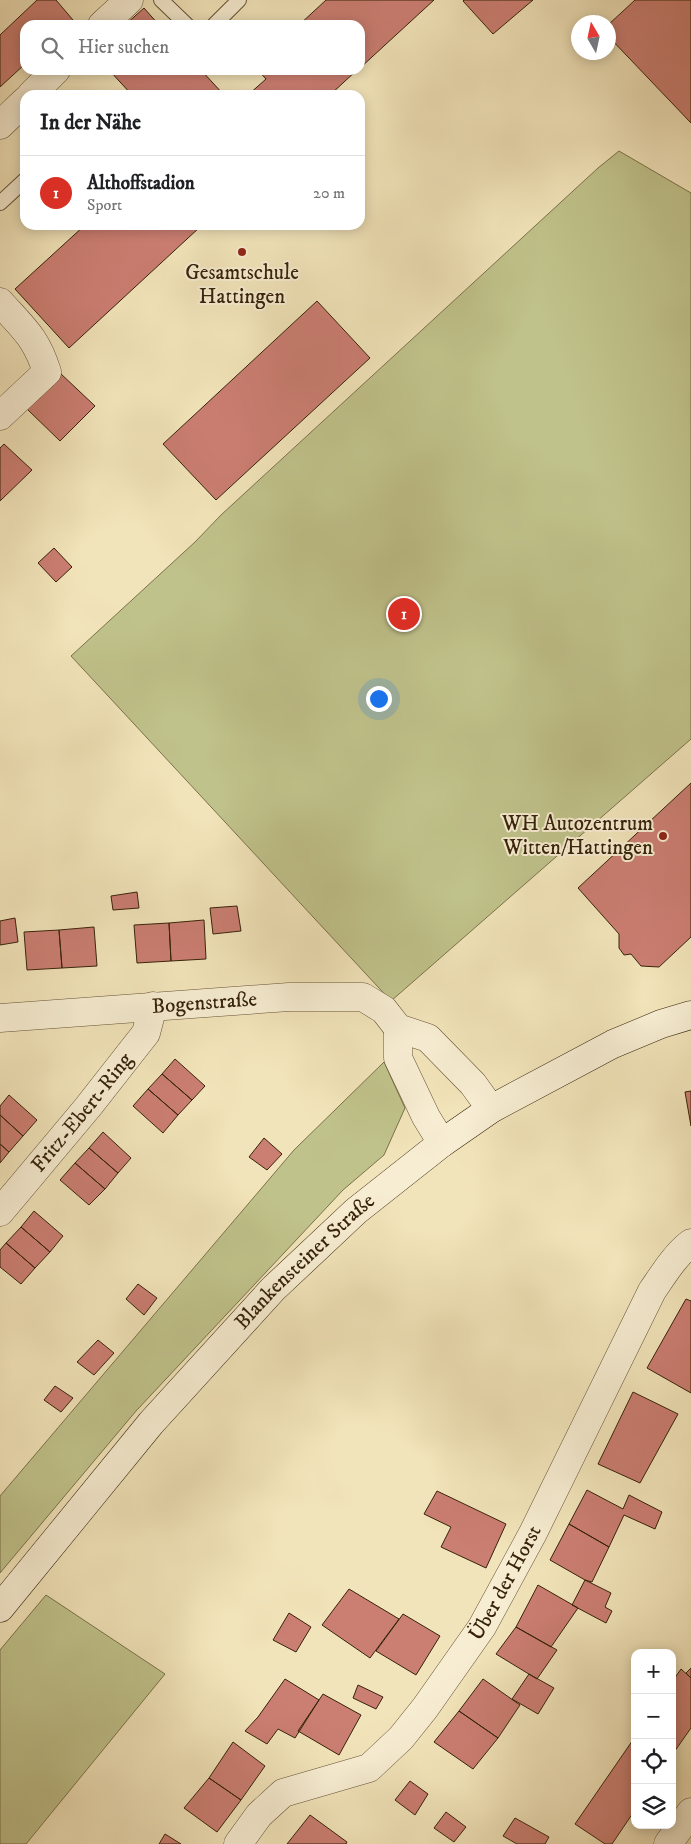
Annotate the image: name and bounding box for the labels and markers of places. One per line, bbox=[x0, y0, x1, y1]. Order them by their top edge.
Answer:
marker: Gesamtschule Hattingen bbox=[236, 246, 248, 258]
place label: Gesamtschule Hattingen bbox=[185, 260, 299, 310]
pin: 1 bbox=[388, 595, 420, 633]
place label: WH Autozentrum Witten/Hattingen bbox=[501, 811, 653, 861]
marker: WH Autozentrum Witten/Hattingen bbox=[657, 830, 669, 842]

